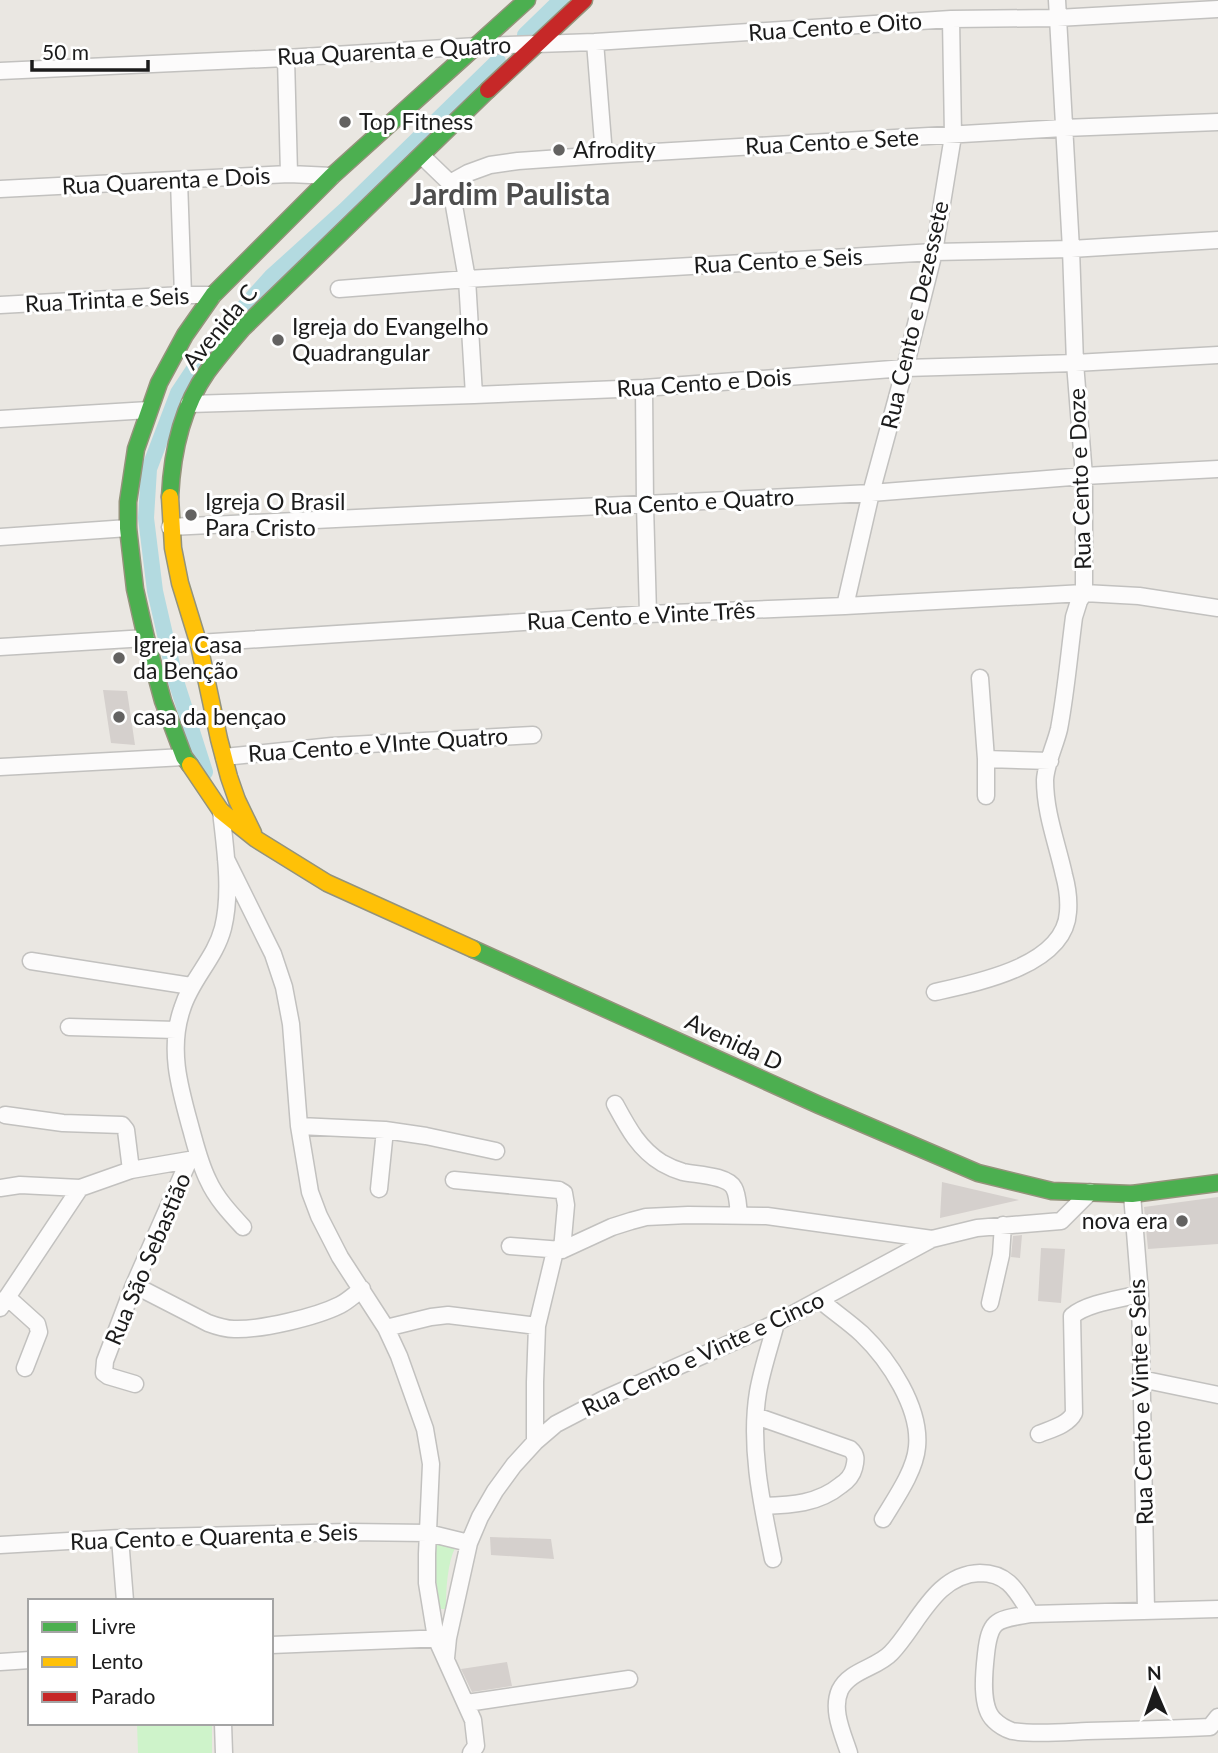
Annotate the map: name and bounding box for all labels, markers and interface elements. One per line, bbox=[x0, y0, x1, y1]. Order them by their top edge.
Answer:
street label: Rua Cento e Oito bbox=[747, 6, 923, 46]
scale bar bbox=[32, 28, 147, 72]
street label: Rua Quarenta e Quatro bbox=[276, 30, 512, 70]
text: 50 m bbox=[42, 39, 89, 64]
place label: Top Fitness bbox=[359, 107, 473, 135]
marker: Top Fitness bbox=[337, 114, 353, 130]
street label: Rua Cento e Sete bbox=[744, 122, 920, 160]
place label: Afrodity bbox=[573, 135, 656, 163]
marker: Afrodity bbox=[551, 142, 567, 158]
street label: Rua Quarenta e Dois bbox=[61, 161, 271, 199]
district label: Jardim Paulista bbox=[410, 175, 610, 211]
street label: Rua Cento e Dezessete bbox=[874, 198, 954, 432]
street label: Rua Cento e Seis bbox=[693, 242, 863, 278]
street label: Avenida C bbox=[176, 278, 263, 375]
street label: Rua Trinta e Seis bbox=[24, 281, 190, 317]
place label: Igreja do Evangelho Quadrangular bbox=[292, 312, 489, 366]
marker: Igreja do Evangelho Quadrangular bbox=[270, 332, 286, 348]
street label: Rua Cento e Dois bbox=[616, 362, 792, 402]
street label: Rua Cento e Doze bbox=[1062, 388, 1096, 570]
street label: Rua Cento e Quatro bbox=[593, 482, 795, 520]
place label: Igreja O Brasil Para Cristo bbox=[205, 487, 345, 541]
marker: Igreja O Brasil Para Cristo bbox=[183, 507, 199, 523]
street label: Rua Cento e Vinte Três bbox=[526, 595, 756, 635]
place label: Igreja Casa da Benção bbox=[133, 630, 242, 684]
marker: Igreja Casa da Benção bbox=[111, 650, 127, 666]
place label: casa da bençao bbox=[133, 702, 286, 730]
marker: casa da bençao bbox=[111, 709, 127, 725]
street label: Rua Cento e VInte Quatro bbox=[247, 721, 509, 767]
street label: Avenida D bbox=[681, 1006, 788, 1076]
street label: Rua São Sebastião bbox=[98, 1168, 196, 1349]
place label: nova era bbox=[1082, 1206, 1168, 1234]
marker: nova era bbox=[1174, 1213, 1190, 1229]
street label: Rua Cento e Vinte e Seis bbox=[1122, 1278, 1158, 1526]
street label: Rua Cento e Vinte e Cinco bbox=[577, 1285, 828, 1422]
street label: Rua Cento e Quarenta e Seis bbox=[70, 1517, 358, 1555]
legend bbox=[28, 1599, 273, 1725]
text: Livre bbox=[91, 1613, 136, 1638]
text: Lento bbox=[91, 1648, 143, 1673]
north arrow bbox=[1120, 1655, 1190, 1725]
text: N bbox=[1147, 1661, 1162, 1684]
text: Parado bbox=[91, 1683, 155, 1708]

